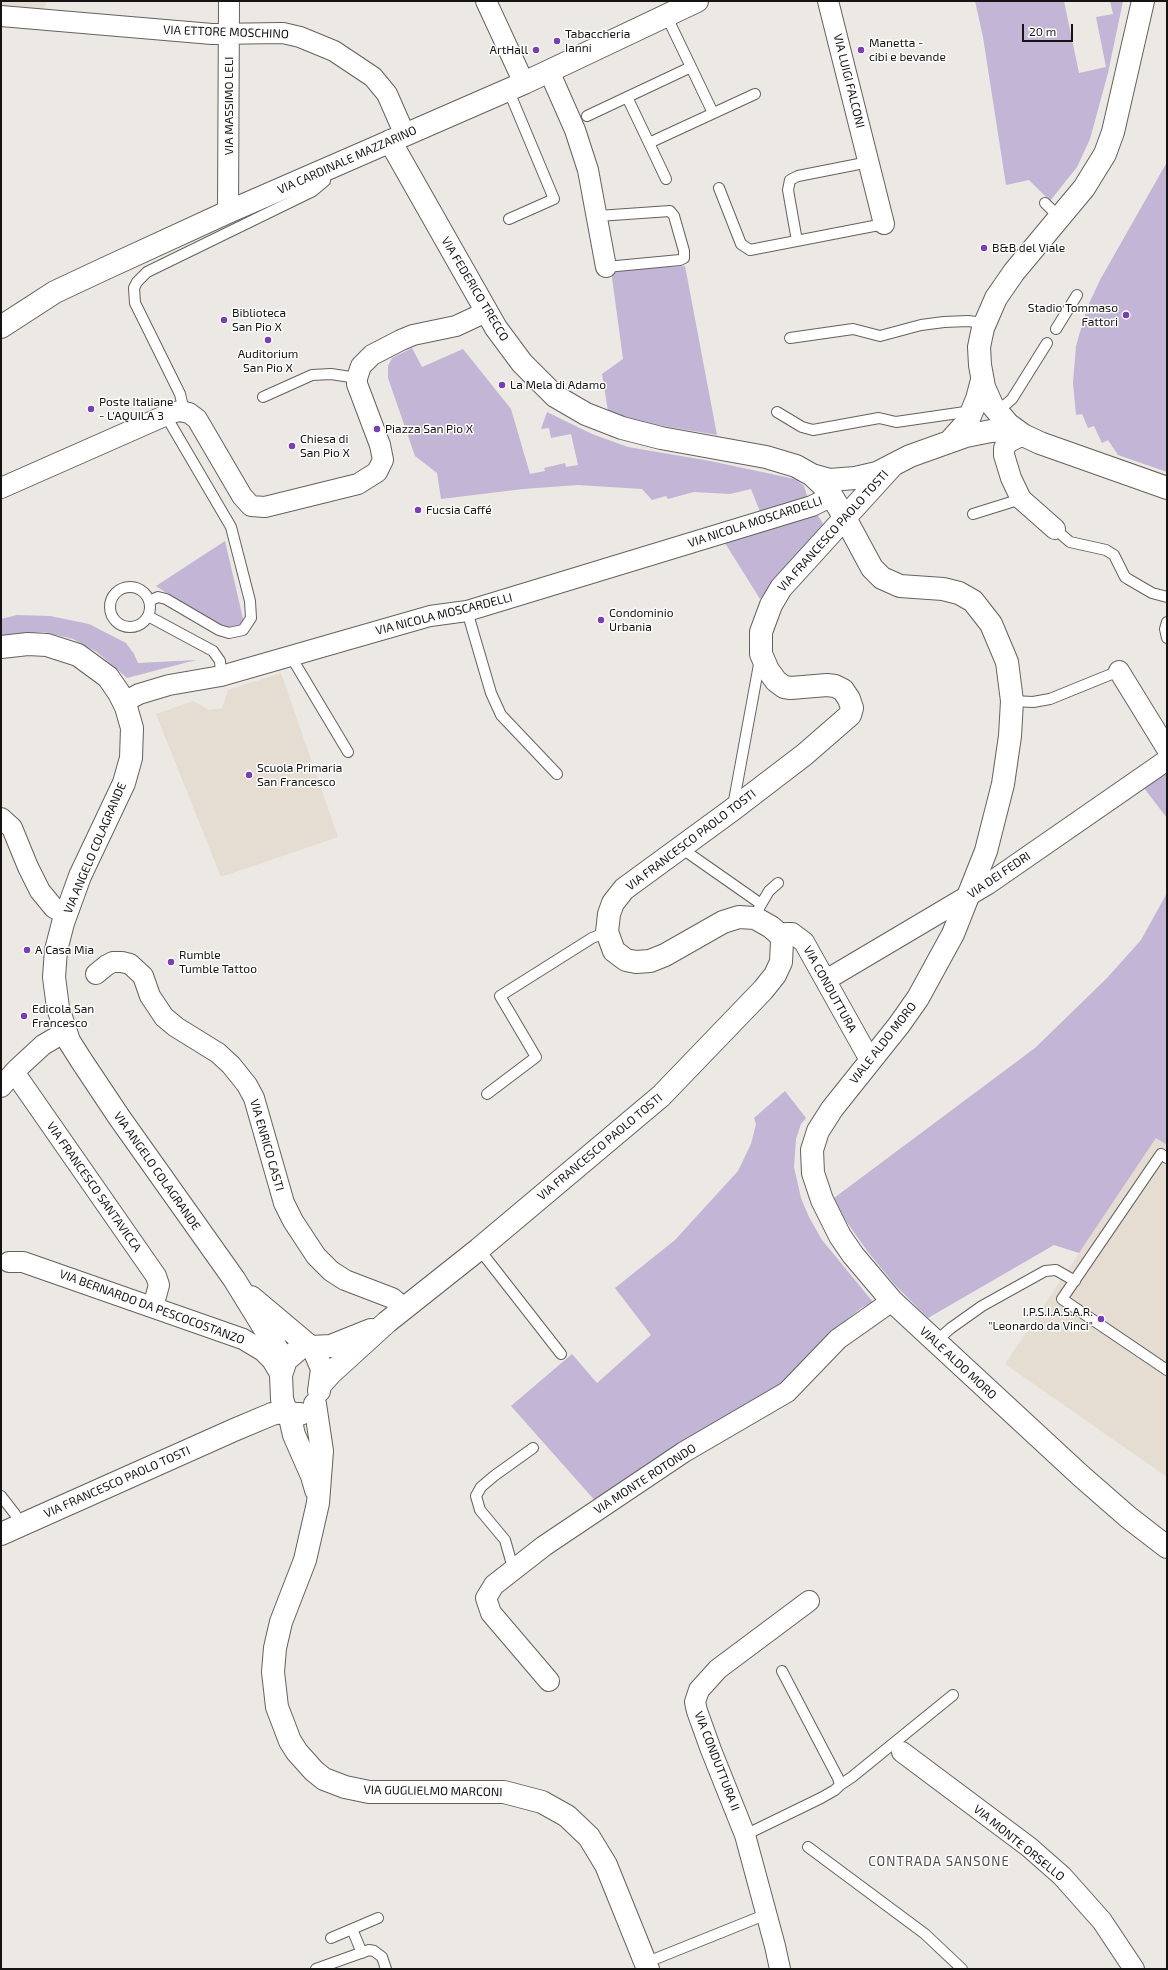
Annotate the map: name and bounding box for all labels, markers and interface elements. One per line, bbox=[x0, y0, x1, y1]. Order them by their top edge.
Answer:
scale bar bbox=[1024, 16, 1075, 42]
street label: VIA ETTORE MOSCHINO bbox=[163, 23, 289, 41]
text: 20 m bbox=[1029, 24, 1056, 38]
place label: Tabaccheria Ianni bbox=[565, 27, 630, 55]
street label: VIA LUIGI FALCONI bbox=[830, 32, 868, 130]
marker: Tabaccheria Ianni bbox=[552, 36, 562, 46]
place label: Manetta - cibi e bevande bbox=[869, 36, 946, 64]
place label: ArtHall bbox=[489, 43, 528, 57]
marker: ArtHall bbox=[531, 45, 541, 55]
marker: Manetta - cibi e bevande bbox=[856, 45, 866, 55]
street label: VIA MASSIMO LELI bbox=[222, 57, 236, 155]
street label: VIA CARDINALE MAZZARINO bbox=[275, 123, 419, 197]
street label: VIA FEDERICO TRECCO bbox=[438, 234, 512, 344]
place label: B&B del Viale bbox=[992, 241, 1065, 255]
marker: B&B del Viale bbox=[979, 243, 989, 253]
place label: Stadio Tommaso Fattori bbox=[1028, 301, 1118, 329]
place label: Biblioteca San Pio X bbox=[232, 306, 286, 334]
marker: Stadio Tommaso Fattori bbox=[1121, 310, 1131, 320]
marker: Biblioteca San Pio X bbox=[219, 315, 229, 325]
marker: Auditorium San Pio X bbox=[263, 335, 273, 345]
place label: Auditorium San Pio X bbox=[238, 347, 298, 375]
place label: La Mela di Adamo bbox=[510, 378, 606, 392]
marker: La Mela di Adamo bbox=[497, 380, 507, 390]
place label: Poste Italiane - L'AQUILA 3 bbox=[99, 395, 173, 423]
marker: Poste Italiane - L'AQUILA 3 bbox=[86, 404, 96, 414]
place label: Piazza San Pio X bbox=[385, 422, 473, 436]
marker: Piazza San Pio X bbox=[372, 424, 382, 434]
place label: Chiesa di San Pio X bbox=[300, 432, 350, 460]
marker: Chiesa di San Pio X bbox=[287, 441, 297, 451]
street label: VIA FRANCESCO PAOLO TOSTI bbox=[775, 467, 891, 595]
street label: VIA NICOLA MOSCARDELLI bbox=[686, 493, 824, 551]
place label: Fucsia Caffé bbox=[426, 503, 492, 517]
marker: Fucsia Caffé bbox=[413, 505, 423, 515]
street label: VIA NICOLA MOSCARDELLI bbox=[374, 590, 514, 638]
place label: Condominio Urbania bbox=[609, 606, 674, 634]
marker: Condominio Urbania bbox=[596, 615, 606, 625]
place label: Scuola Primaria San Francesco bbox=[257, 761, 342, 789]
marker: Scuola Primaria San Francesco bbox=[244, 770, 254, 780]
street label: VIA ANGELO COLAGRANDE bbox=[61, 780, 129, 916]
street label: VIA FRANCESCO PAOLO TOSTI bbox=[623, 787, 759, 893]
street label: VIA DEI FEDRI bbox=[965, 849, 1033, 901]
place label: A Casa Mia bbox=[35, 943, 94, 957]
street label: VIA CONDUTTURA bbox=[800, 943, 860, 1035]
marker: A Casa Mia bbox=[22, 945, 32, 955]
place label: Rumble Tumble Tattoo bbox=[179, 948, 257, 976]
marker: Rumble Tumble Tattoo bbox=[166, 957, 176, 967]
street label: VIALE ALDO MORO bbox=[847, 999, 919, 1087]
place label: Edicola San Francesco bbox=[32, 1002, 94, 1030]
marker: Edicola San Francesco bbox=[19, 1011, 29, 1021]
street label: VIA FRANCESCO PAOLO TOSTI bbox=[535, 1091, 665, 1203]
street label: VIA ENRICO CASTI bbox=[247, 1097, 287, 1193]
street label: VIA ANGELO COLAGRANDE bbox=[111, 1109, 203, 1233]
street label: VIA FRANCESCO SANTAVICCA bbox=[43, 1119, 145, 1255]
street label: VIA BERNARDO DA PESCOCOSTANZO bbox=[58, 1267, 246, 1347]
place label: I.P.S.I.A.S.A.R. "Leonardo da Vinci" bbox=[988, 1305, 1093, 1333]
marker: I.P.S.I.A.S.A.R. "Leonardo da Vinci" bbox=[1096, 1314, 1106, 1324]
street label: VIALE ALDO MORO bbox=[917, 1324, 999, 1402]
street label: VIA MONTE ROTONDO bbox=[591, 1441, 699, 1517]
street label: VIA FRANCESCO PAOLO TOSTI bbox=[42, 1443, 192, 1521]
street label: VIA CONDUTTURA II bbox=[691, 1709, 743, 1813]
street label: VIA GUGLIELMO MARCONI bbox=[363, 1783, 503, 1799]
street label: VIA MONTE ORSELLO bbox=[971, 1802, 1067, 1884]
district label: CONTRADA SANSONE bbox=[868, 1854, 1010, 1870]

